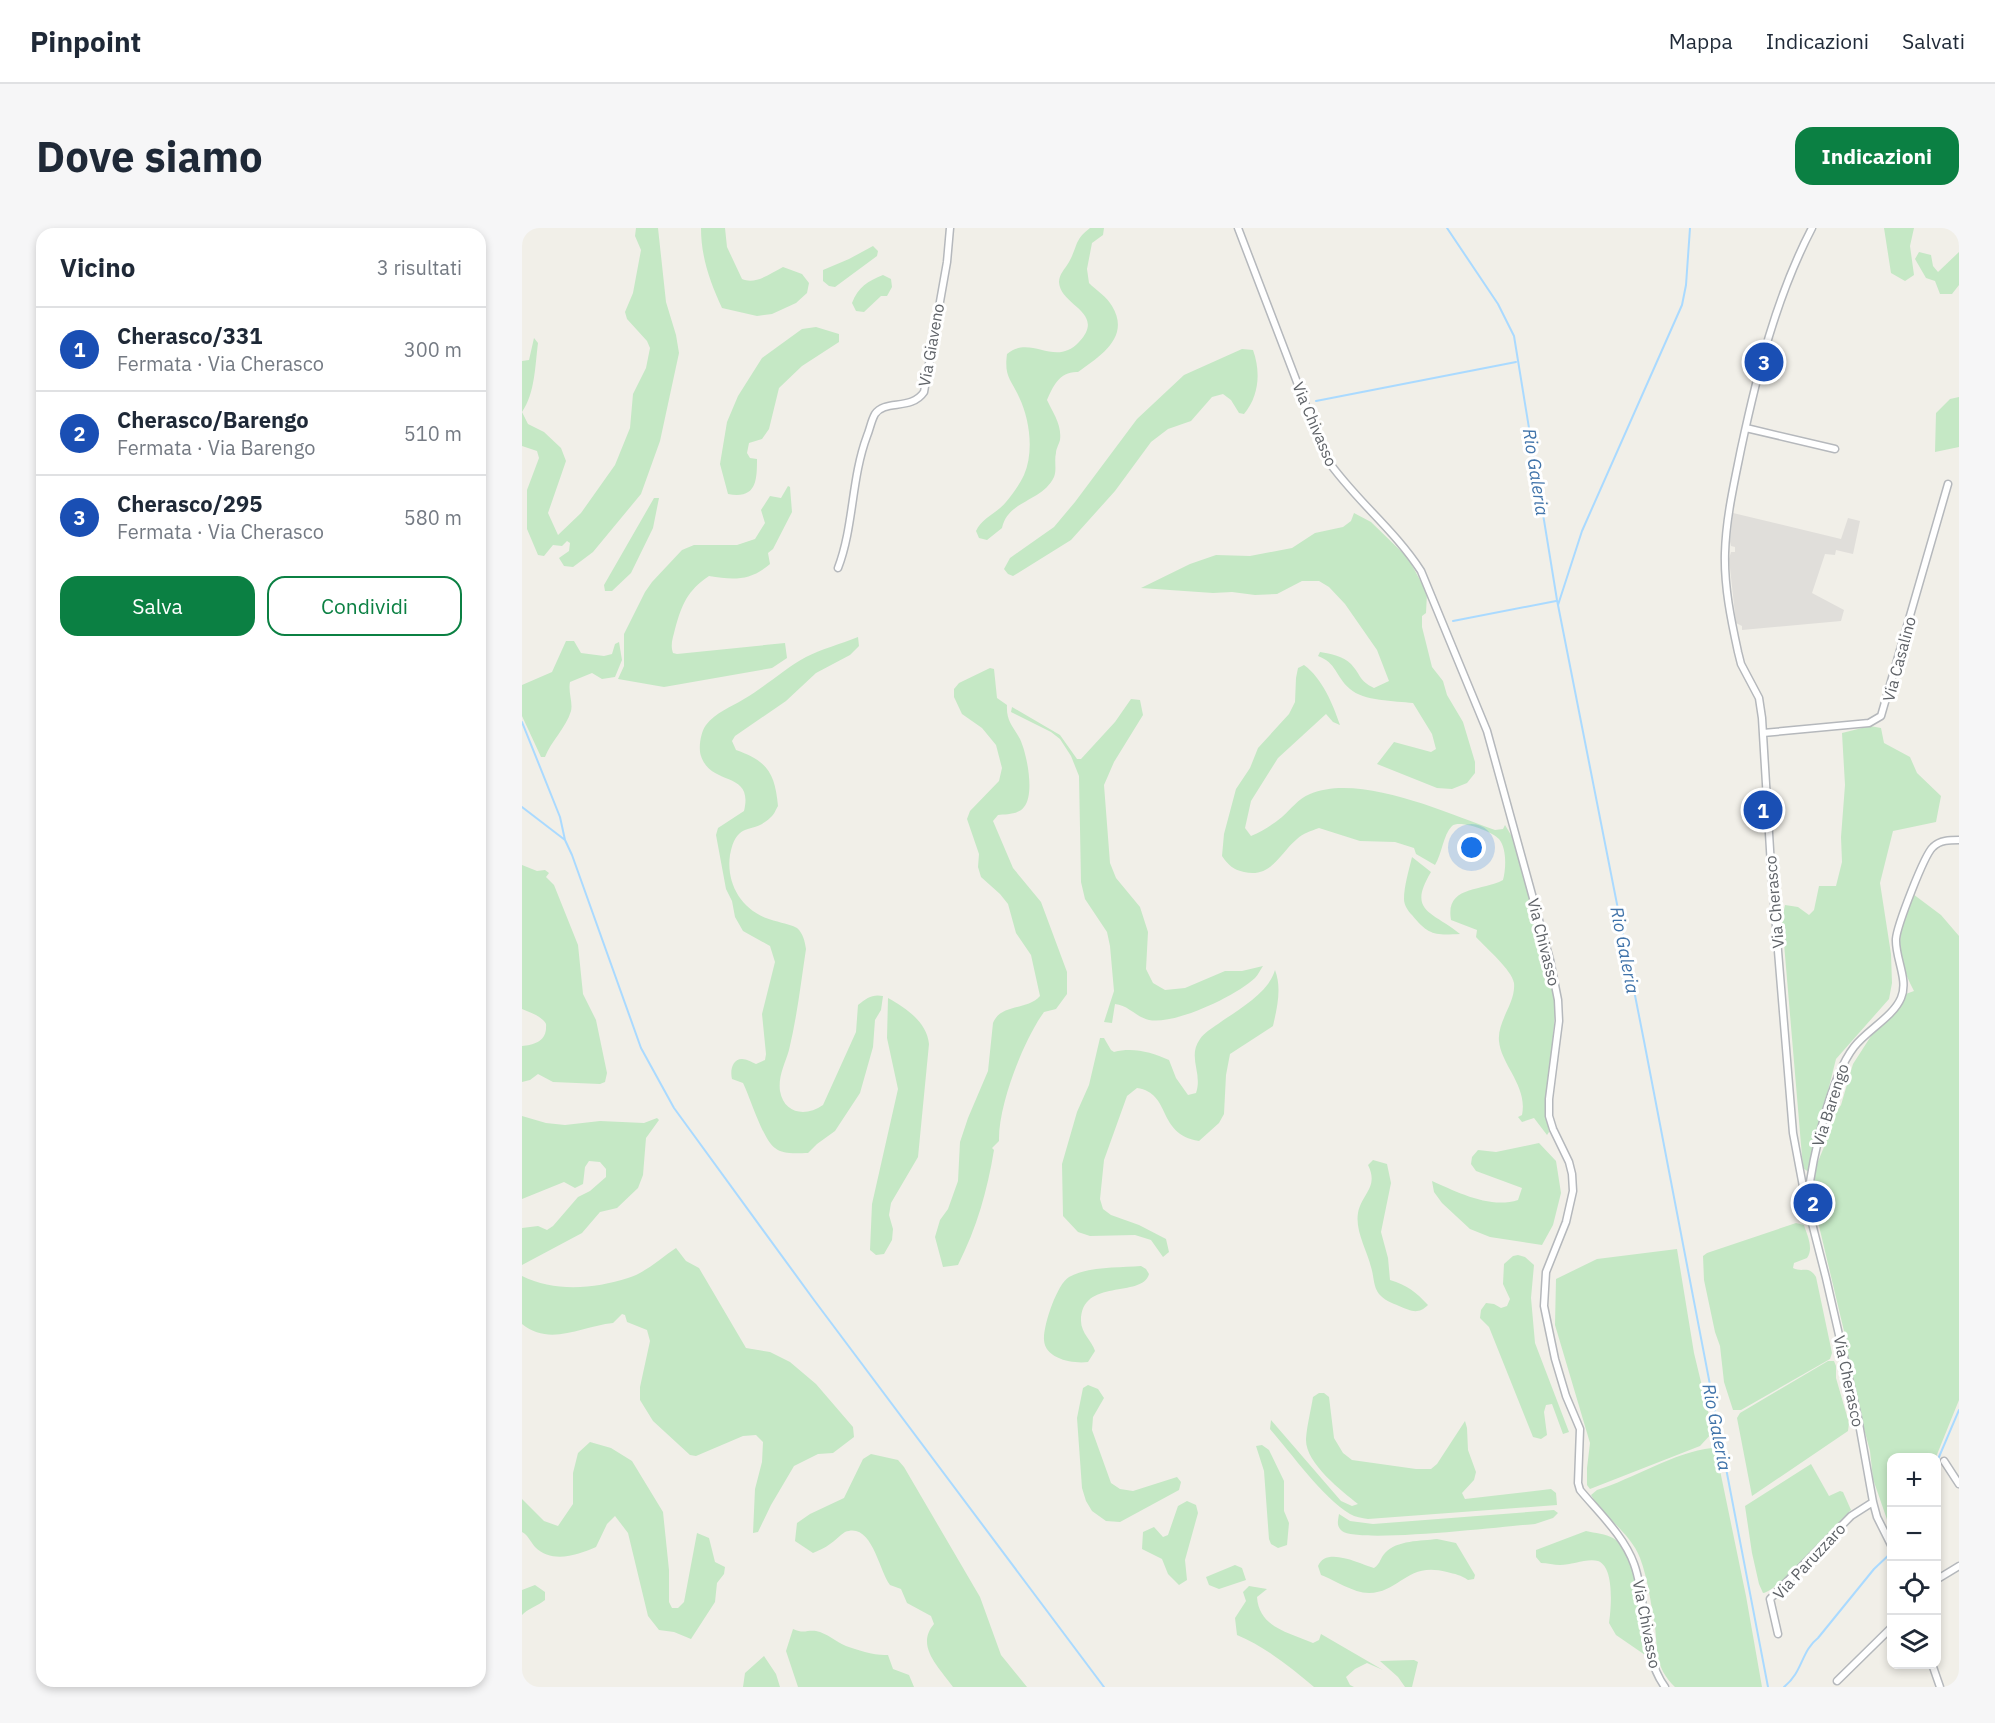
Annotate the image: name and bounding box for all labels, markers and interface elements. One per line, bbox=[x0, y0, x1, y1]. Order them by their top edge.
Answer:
text: Pinpoint bbox=[30, 23, 141, 60]
text: Mappa bbox=[1669, 27, 1733, 55]
text: Indicazioni bbox=[1766, 27, 1869, 55]
text: Salvati bbox=[1902, 27, 1965, 55]
button: Indicazioni bbox=[1795, 127, 1959, 185]
text: Dove siamo bbox=[36, 129, 263, 184]
text: Vicino bbox=[60, 250, 135, 284]
text: 3 risultati bbox=[377, 254, 462, 281]
street label: Via Giaveno bbox=[914, 302, 948, 388]
text: Cherasco/331 bbox=[117, 321, 262, 350]
text: 1 bbox=[74, 336, 86, 363]
text: 300 m bbox=[404, 336, 462, 363]
pin: 3 bbox=[1744, 340, 1784, 384]
text: Fermata · Via Cherasco bbox=[117, 350, 324, 377]
street label: Via Chivasso bbox=[1288, 379, 1342, 469]
text: Cherasco/Barengo bbox=[117, 405, 309, 434]
text: 2 bbox=[74, 420, 86, 447]
text: 510 m bbox=[404, 420, 462, 447]
water label: Rio Galeria bbox=[1518, 427, 1554, 517]
text: Fermata · Via Barengo bbox=[117, 434, 315, 461]
text: Cherasco/295 bbox=[117, 489, 262, 518]
text: 3 bbox=[74, 504, 86, 531]
text: 580 m bbox=[404, 504, 462, 531]
text: Fermata · Via Cherasco bbox=[117, 518, 324, 545]
button: Salva bbox=[60, 576, 255, 636]
button: Condividi bbox=[267, 576, 462, 636]
street label: Via Casalino bbox=[1878, 614, 1920, 704]
pin: 1 bbox=[1744, 788, 1782, 832]
your location bbox=[1457, 833, 1486, 862]
street label: Via Cherasco bbox=[1760, 855, 1788, 949]
street label: Via Chivasso bbox=[1523, 896, 1565, 988]
water label: Rio Galeria bbox=[1605, 904, 1645, 996]
street label: Via Barengo bbox=[1807, 1061, 1853, 1149]
pin: 2 bbox=[1794, 1180, 1832, 1226]
street label: Via Cherasco bbox=[1830, 1333, 1868, 1429]
water label: Rio Galeria bbox=[1697, 1381, 1737, 1473]
map controls bbox=[1887, 1453, 1941, 1669]
button: + bbox=[1887, 1453, 1941, 1507]
button: − bbox=[1887, 1507, 1941, 1561]
street label: Via Paruzzaro bbox=[1769, 1519, 1850, 1603]
button: locate bbox=[1887, 1561, 1941, 1615]
street label: Via Chivasso bbox=[1629, 1578, 1665, 1670]
button: layers bbox=[1887, 1615, 1941, 1669]

